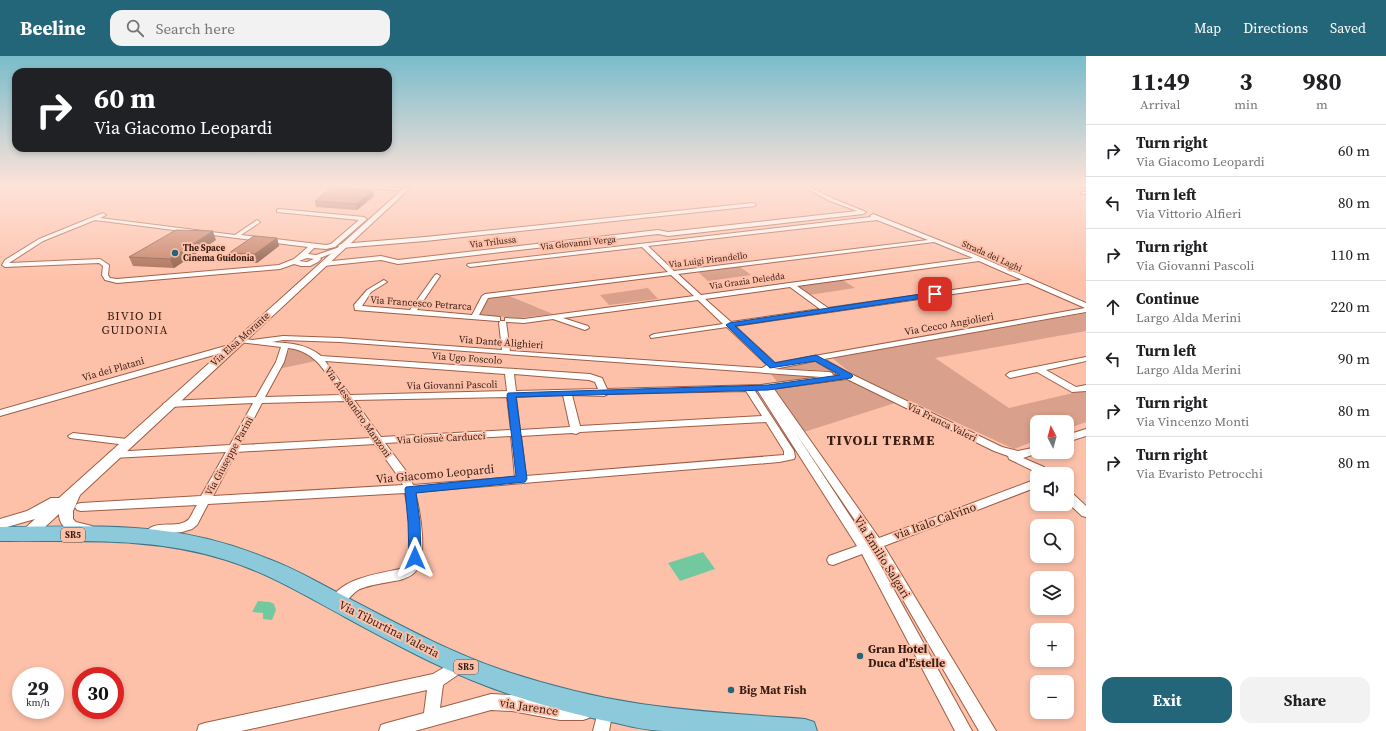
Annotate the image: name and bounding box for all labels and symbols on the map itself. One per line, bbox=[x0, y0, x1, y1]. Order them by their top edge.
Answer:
street label: Via Trilussa bbox=[469, 233, 517, 251]
street label: Via Giovanni Verga bbox=[540, 233, 617, 253]
street label: Strada dei Laghi bbox=[960, 237, 1024, 275]
place label: The Space Cinema Guidonia bbox=[183, 242, 255, 264]
marker: The Space Cinema Guidonia bbox=[170, 248, 180, 258]
street label: Via Luigi Pirandello bbox=[668, 249, 748, 271]
street label: Via Grazia Deledda bbox=[709, 270, 786, 292]
pin bbox=[918, 277, 952, 311]
street label: Via Francesco Petrarca bbox=[370, 293, 473, 313]
district label: BIVIO DI GUIDONIA bbox=[102, 308, 168, 338]
street label: Via Elsa Morante bbox=[208, 309, 272, 369]
street label: Via Cecco Angiolieri bbox=[903, 310, 995, 338]
street label: Via Dante Alighieri bbox=[458, 333, 544, 351]
street label: Via Ugo Foscolo bbox=[431, 349, 503, 367]
street label: Via dei Platani bbox=[80, 354, 146, 384]
street label: Via Alessandro Manzoni bbox=[322, 364, 394, 460]
street label: Via Giovanni Pascoli bbox=[406, 378, 498, 392]
street label: Via Franca Valeri bbox=[905, 400, 979, 444]
street label: Via Giuseppe Parini bbox=[202, 414, 256, 498]
north arrow bbox=[1030, 415, 1074, 459]
street label: Via Giosuè Carducci bbox=[396, 429, 486, 447]
district label: TIVOLI TERME bbox=[827, 430, 935, 450]
street label: Via Giacomo Leopardi bbox=[375, 461, 495, 487]
street label: via Italo Calvino bbox=[892, 499, 979, 543]
street label: Via Emilio Salgari bbox=[850, 513, 914, 602]
road number: SR5 bbox=[61, 528, 85, 542]
position arrow bbox=[394, 537, 436, 579]
street label: Via Tiburtina Valeria bbox=[336, 597, 443, 662]
place label: Gran Hotel Duca d'Estelle bbox=[868, 641, 945, 671]
marker: Gran Hotel Duca d'Estelle bbox=[855, 651, 865, 661]
road number: SR5 bbox=[454, 660, 478, 674]
speed limit sign: 30 bbox=[72, 667, 124, 719]
place label: Big Mat Fish bbox=[739, 682, 807, 698]
marker: Big Mat Fish bbox=[726, 685, 736, 695]
street label: via Jarence bbox=[499, 694, 559, 720]

